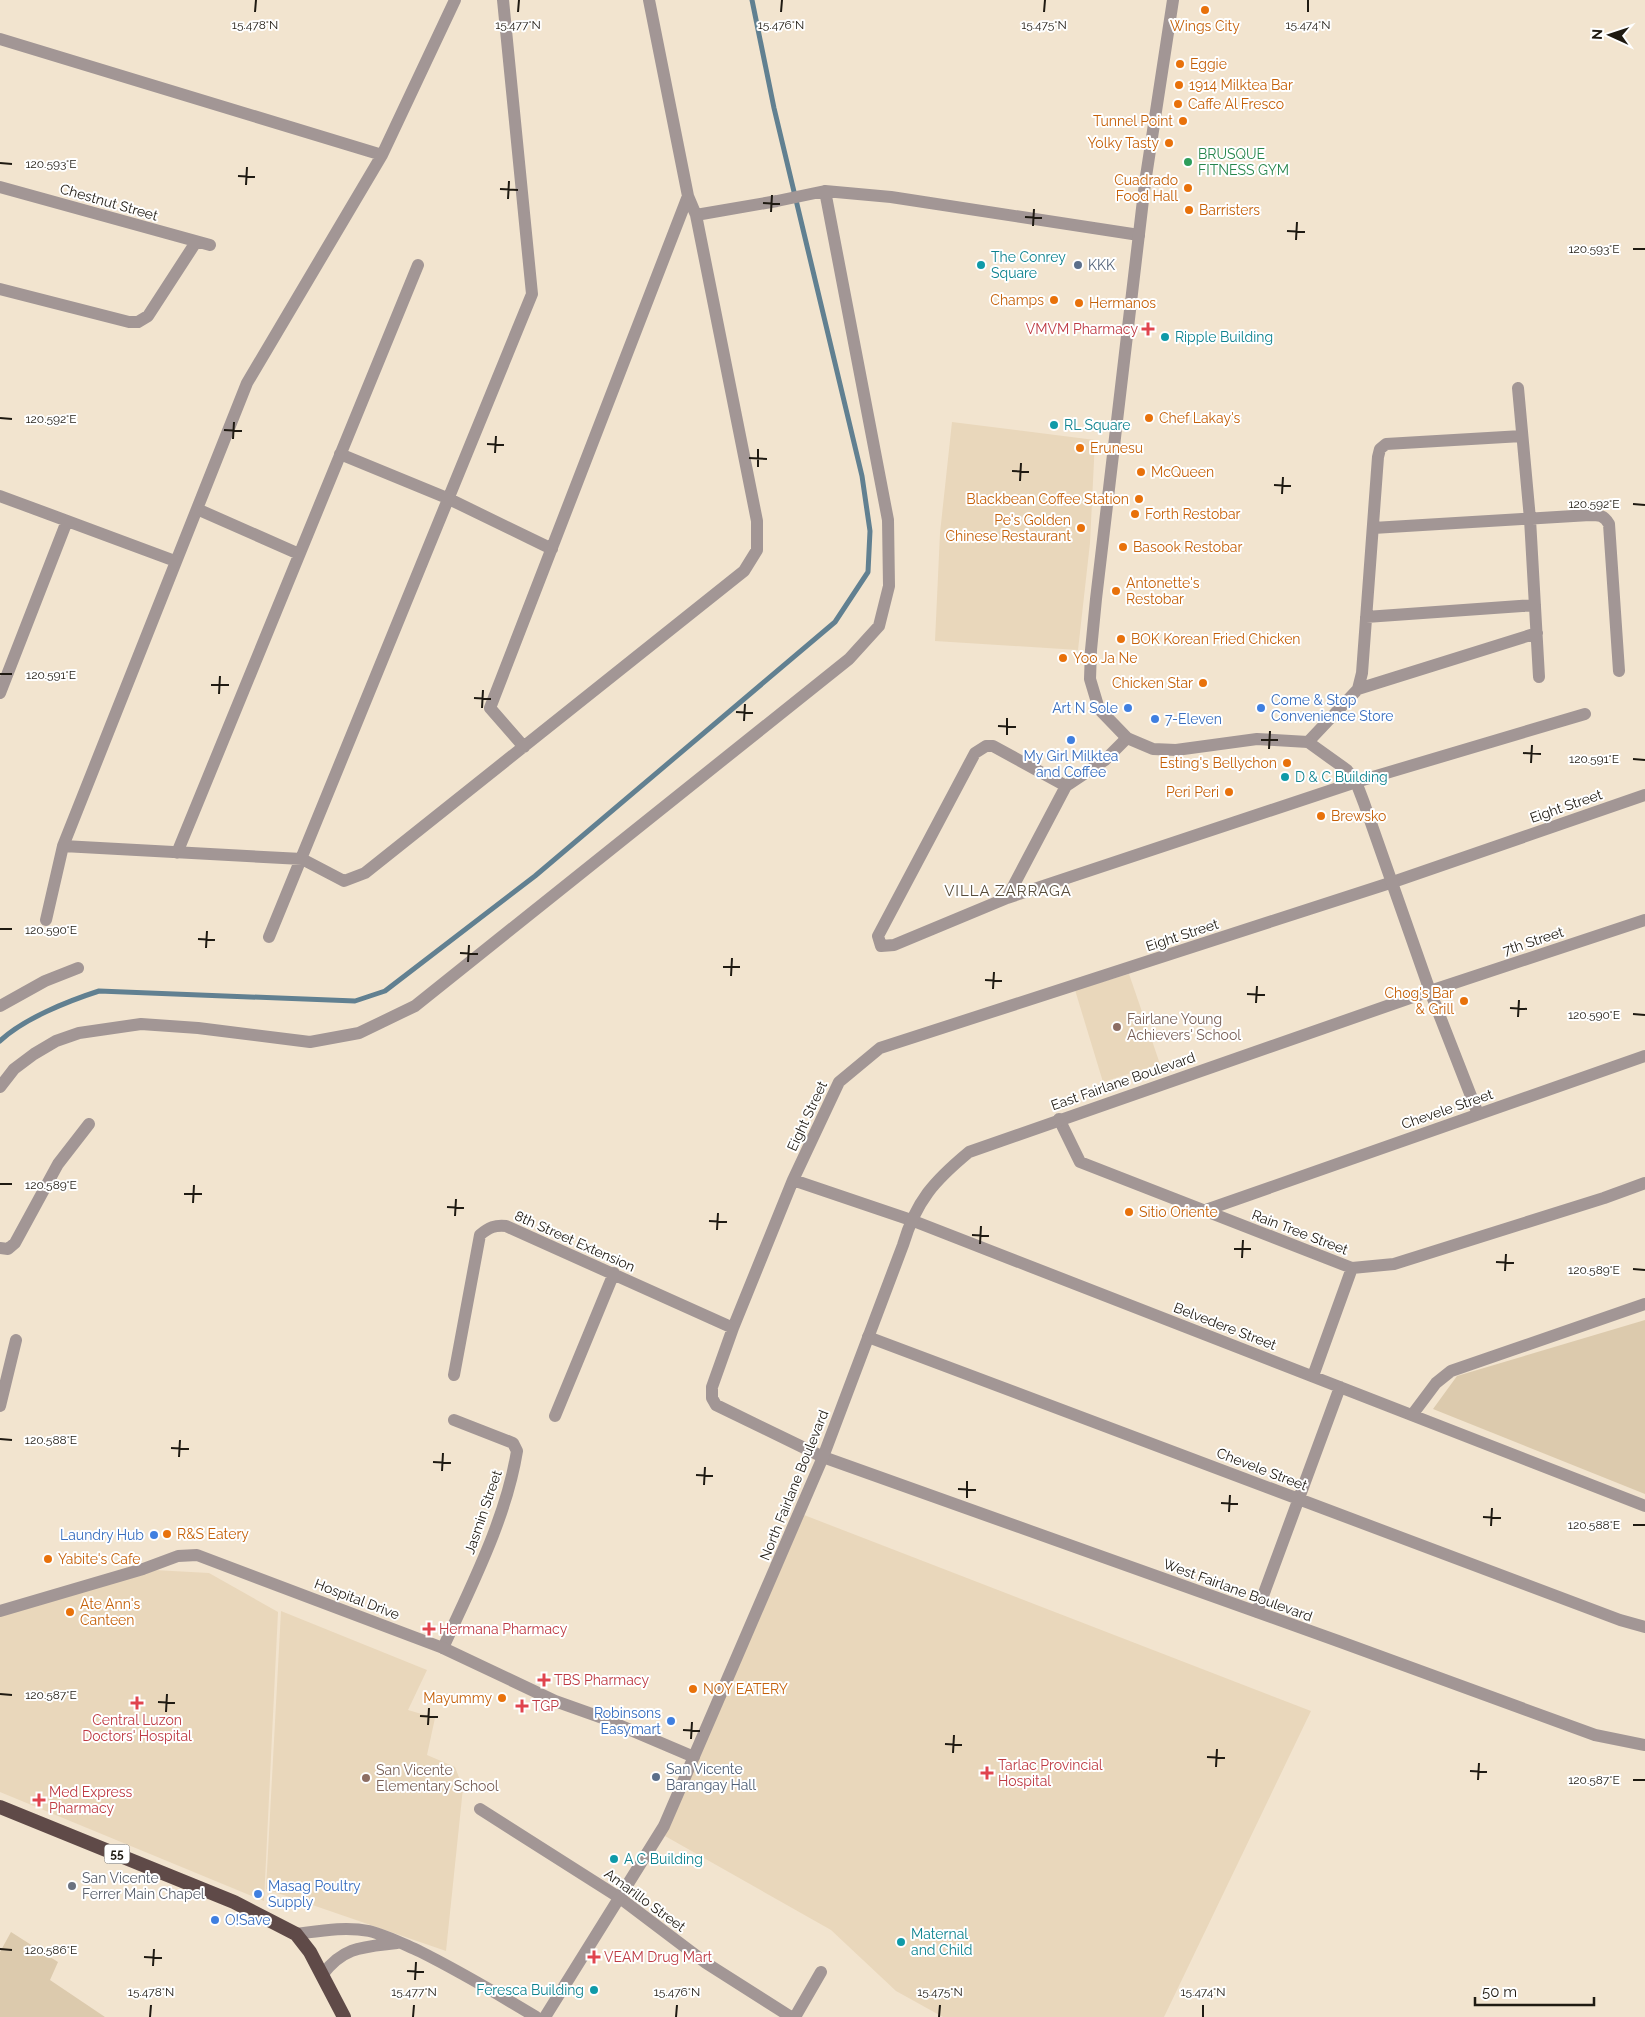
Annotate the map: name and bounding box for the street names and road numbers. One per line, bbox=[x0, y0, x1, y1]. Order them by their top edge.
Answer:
street label: Chestnut Street bbox=[58, 180, 160, 224]
street label: Eight Street bbox=[1528, 786, 1605, 826]
street label: Eight Street bbox=[1144, 916, 1221, 954]
street label: 7th Street bbox=[1501, 924, 1566, 958]
street label: East Fairlane Boulevard bbox=[1049, 1049, 1197, 1113]
street label: Eight Street bbox=[784, 1078, 830, 1154]
street label: Chevele Street bbox=[1399, 1086, 1495, 1132]
street label: Rain Tree Street bbox=[1250, 1206, 1351, 1258]
street label: 8th Street Extension bbox=[512, 1207, 638, 1275]
street label: Belvedere Street bbox=[1171, 1299, 1279, 1353]
street label: North Fairlane Boulevard bbox=[756, 1407, 832, 1563]
street label: Chevele Street bbox=[1214, 1444, 1310, 1494]
street label: Jasmin Street bbox=[461, 1468, 505, 1556]
street label: West Fairlane Boulevard bbox=[1161, 1556, 1315, 1624]
street label: Hospital Drive bbox=[312, 1575, 402, 1623]
road number: 55 bbox=[104, 1845, 130, 1864]
street label: Amarillo Street bbox=[601, 1865, 689, 1935]

